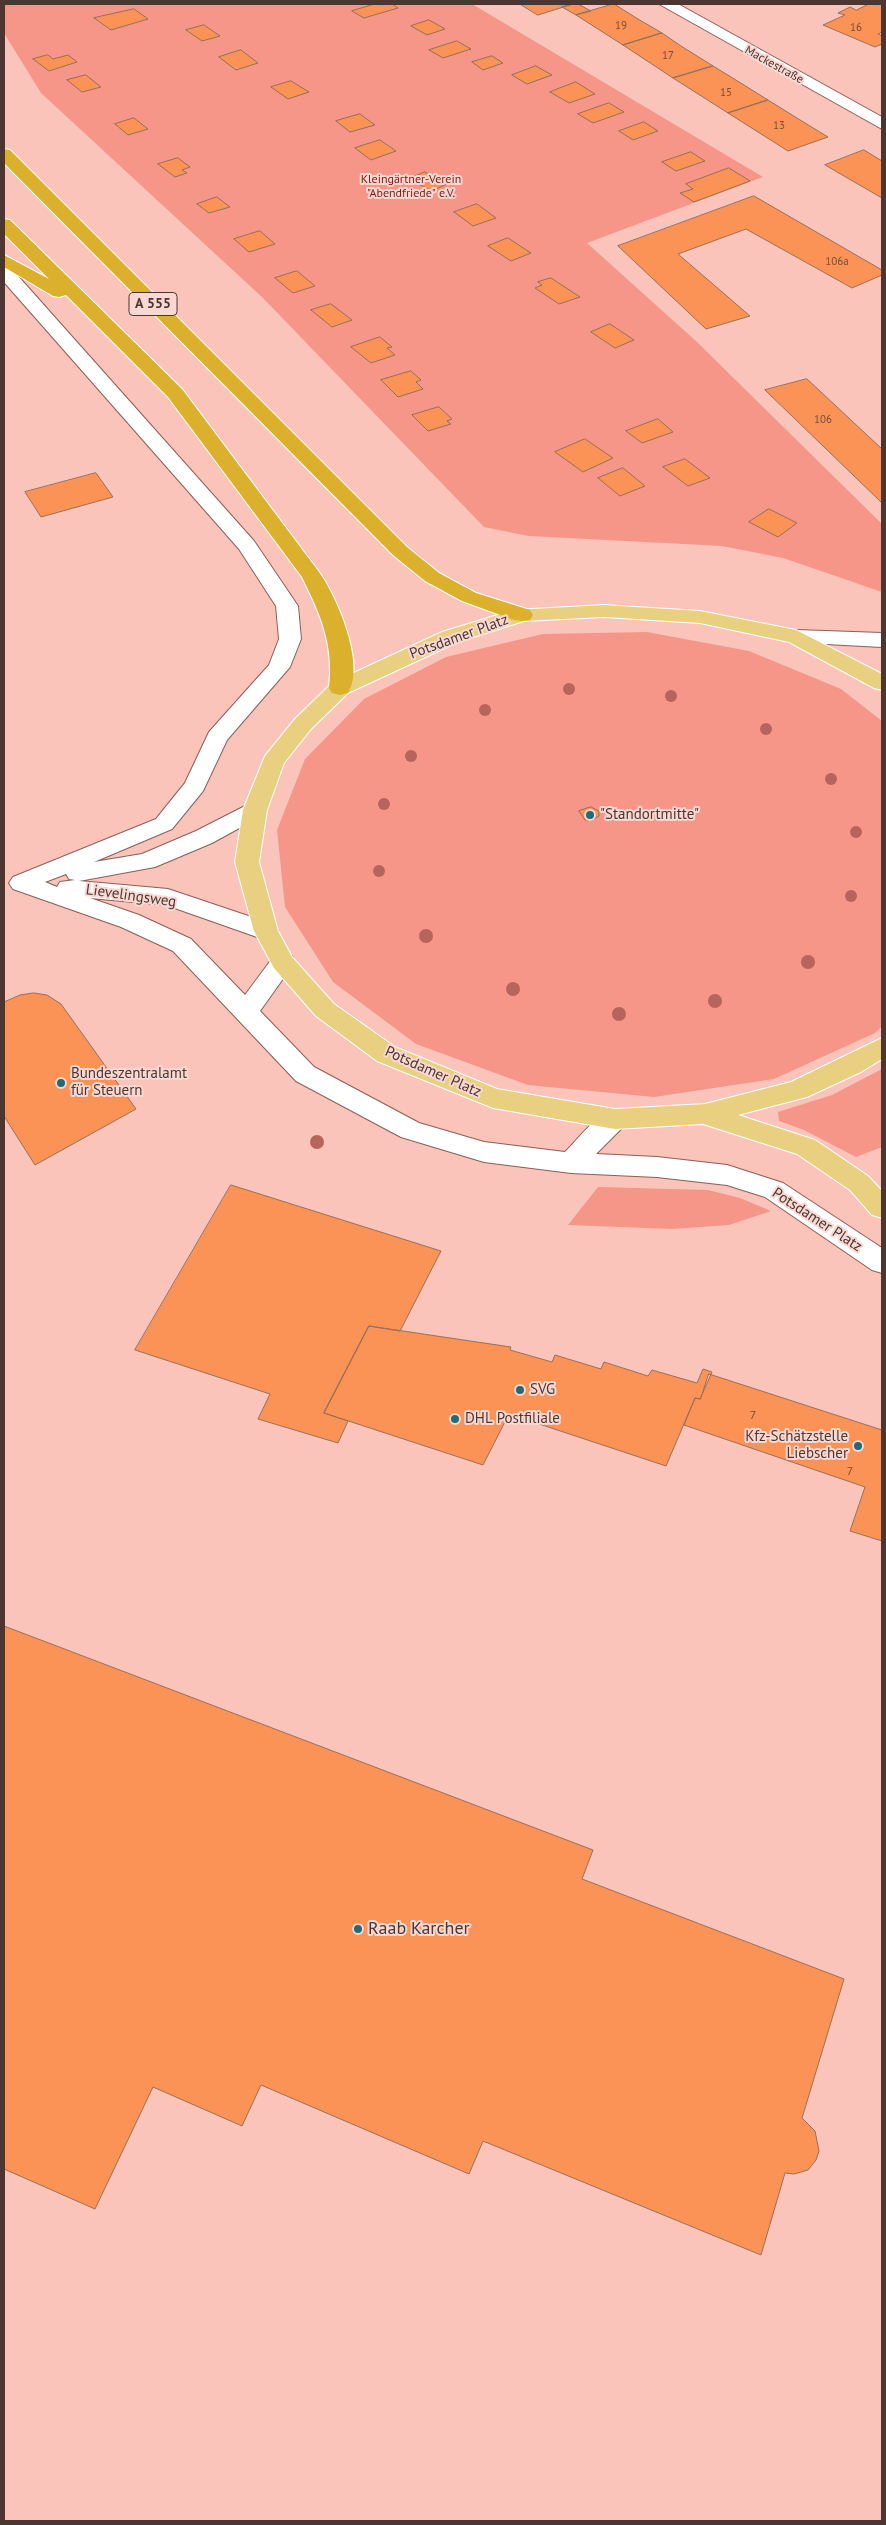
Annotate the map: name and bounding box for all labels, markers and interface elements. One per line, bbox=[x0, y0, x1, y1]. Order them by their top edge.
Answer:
house number: 19 bbox=[615, 19, 627, 33]
house number: 16 bbox=[850, 21, 862, 35]
street label: Mackestraße bbox=[742, 43, 806, 87]
house number: 17 bbox=[662, 49, 674, 63]
house number: 15 bbox=[720, 86, 732, 100]
house number: 13 bbox=[773, 119, 785, 133]
park label: Kleingärtner-Verein "Abendfriede" e.V. bbox=[361, 173, 461, 201]
house number: 106a bbox=[825, 255, 849, 269]
road number: A 555 bbox=[129, 292, 177, 316]
house number: 106 bbox=[814, 413, 832, 427]
street label: Potsdamer Platz bbox=[407, 611, 511, 663]
place label: "Standortmitte" bbox=[600, 806, 699, 824]
marker: "Standortmitte" bbox=[584, 809, 596, 821]
street label: Lievelingsweg bbox=[85, 881, 177, 911]
street label: Potsdamer Platz bbox=[382, 1043, 484, 1101]
place label: Bundeszentralamt für Steuern bbox=[71, 1065, 187, 1100]
marker: Bundeszentralamt für Steuern bbox=[55, 1077, 67, 1089]
street label: Potsdamer Platz bbox=[769, 1184, 865, 1256]
place label: SVG bbox=[530, 1381, 555, 1399]
marker: SVG bbox=[514, 1384, 526, 1396]
house number: 7 bbox=[750, 1409, 756, 1423]
place label: DHL Postfiliale bbox=[465, 1410, 560, 1428]
marker: DHL Postfiliale bbox=[449, 1413, 461, 1425]
place label: Kfz-Schätzstelle Liebscher bbox=[745, 1428, 848, 1463]
marker: Kfz-Schätzstelle Liebscher bbox=[852, 1440, 864, 1452]
house number: 7 bbox=[847, 1465, 853, 1479]
place label: Raab Karcher bbox=[368, 1918, 470, 1940]
marker: Raab Karcher bbox=[352, 1923, 364, 1935]

